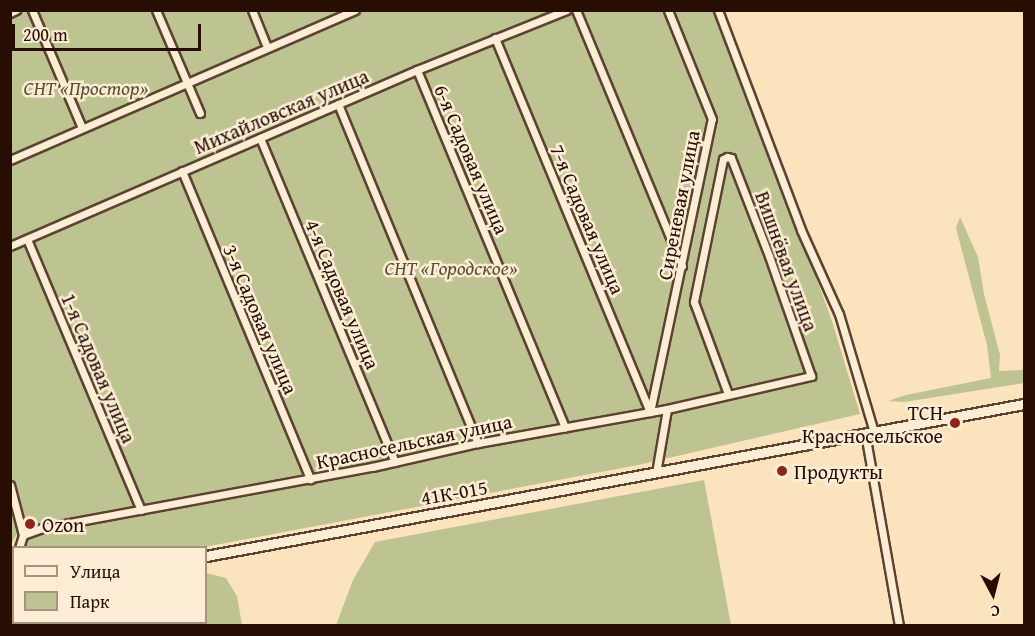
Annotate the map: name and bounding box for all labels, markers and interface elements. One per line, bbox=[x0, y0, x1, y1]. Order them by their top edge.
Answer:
scale bar bbox=[15, 12, 204, 50]
text: 200 m bbox=[23, 21, 68, 48]
street label: Михайловская улица bbox=[190, 63, 372, 159]
park label: СНТ «Простор» bbox=[24, 75, 148, 99]
street label: 6-я Садовая улица bbox=[430, 81, 514, 237]
street label: Сиреневая улица bbox=[652, 128, 704, 282]
street label: 7-я Садовая улица bbox=[546, 141, 630, 297]
street label: Вишнёвая улица bbox=[751, 188, 823, 334]
street label: 4-я Садовая улица bbox=[301, 216, 385, 372]
street label: 3-я Садовая улица bbox=[219, 241, 303, 397]
park label: СНТ «Городское» bbox=[384, 255, 518, 279]
street label: 1-я Садовая улица bbox=[57, 290, 141, 446]
place label: ТСН Красносельское bbox=[802, 400, 943, 447]
street label: Красносельская улица bbox=[314, 409, 514, 473]
marker: ТСН Красносельское bbox=[948, 416, 962, 430]
place label: Продукты bbox=[794, 459, 883, 483]
marker: Продукты bbox=[775, 464, 789, 478]
street label: 41К-015 bbox=[419, 474, 489, 510]
place label: Ozon bbox=[42, 512, 84, 536]
marker: Ozon bbox=[23, 517, 37, 531]
legend bbox=[12, 546, 207, 624]
text: Улица bbox=[70, 558, 120, 585]
north arrow bbox=[963, 564, 1023, 624]
text: Парк bbox=[70, 588, 109, 615]
text: С bbox=[989, 599, 1001, 624]

